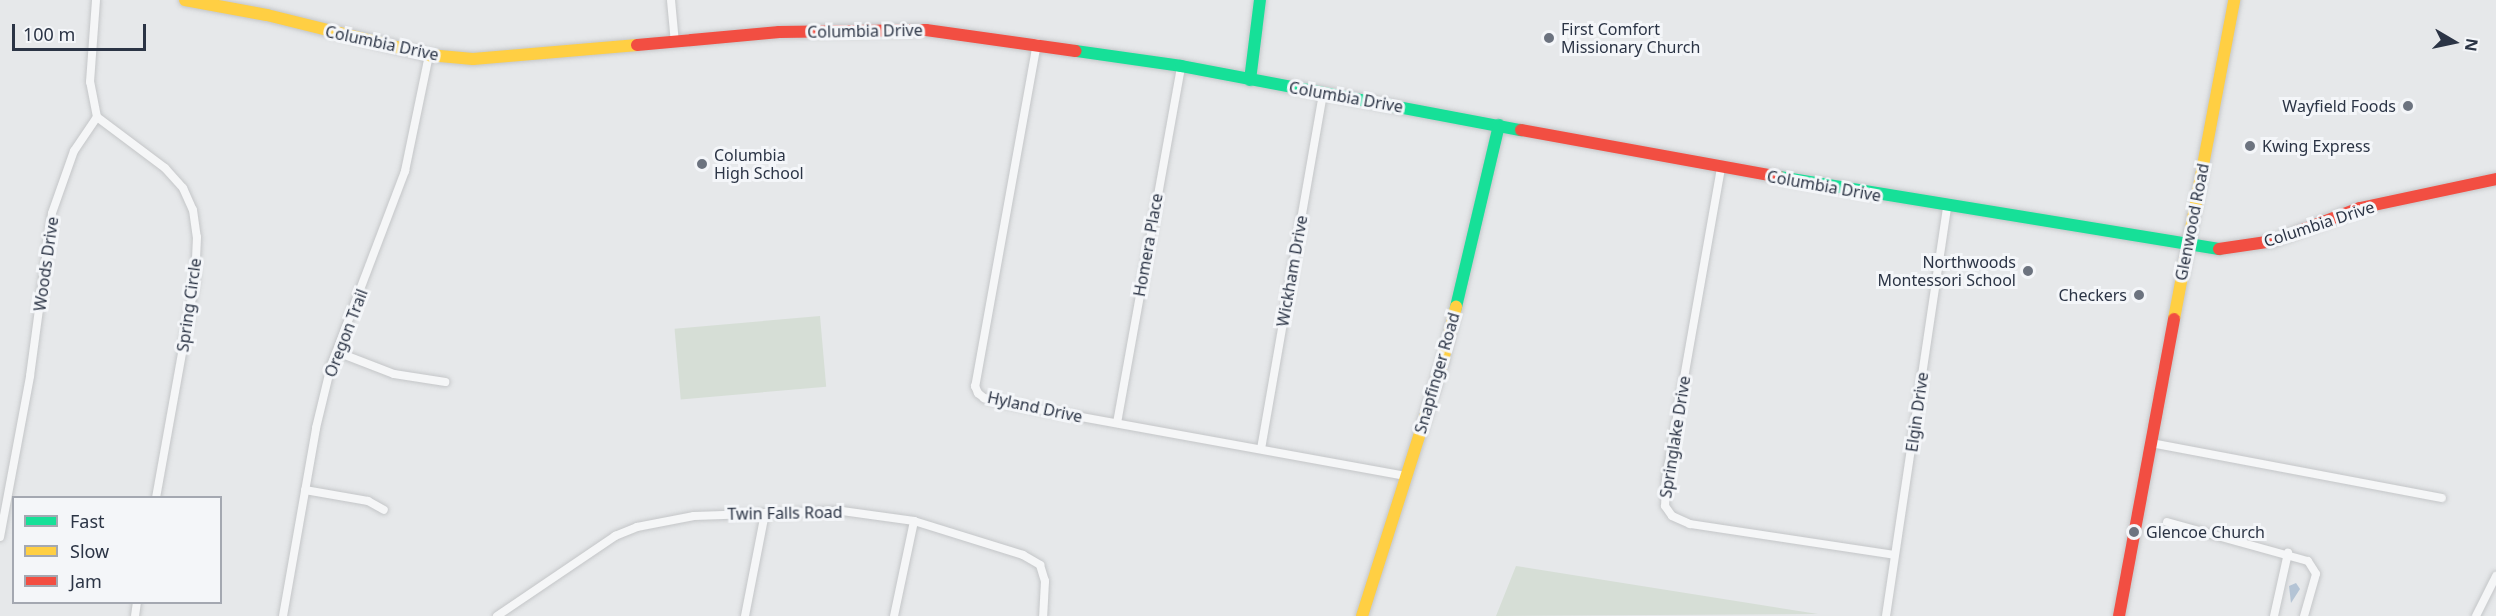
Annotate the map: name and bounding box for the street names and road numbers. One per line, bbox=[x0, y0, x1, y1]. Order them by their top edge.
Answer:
street label: Columbia Drive bbox=[807, 20, 923, 42]
street label: Columbia Drive bbox=[324, 22, 440, 64]
street label: Columbia Drive bbox=[1287, 78, 1405, 116]
street label: Glenwood Road bbox=[2171, 162, 2213, 282]
street label: Columbia Drive bbox=[1765, 167, 1883, 205]
street label: Homera Place bbox=[1129, 192, 1167, 298]
street label: Columbia Drive bbox=[2261, 197, 2377, 251]
street label: Wickham Drive bbox=[1273, 214, 1311, 328]
street label: Woods Drive bbox=[30, 216, 62, 312]
street label: Spring Circle bbox=[173, 257, 205, 353]
street label: Oregon Trail bbox=[320, 286, 372, 380]
street label: Snapfinger Road bbox=[1411, 310, 1463, 436]
street label: Elgin Drive bbox=[1902, 371, 1932, 453]
street label: Springlake Drive bbox=[1656, 375, 1694, 499]
street label: Hyland Drive bbox=[986, 388, 1084, 426]
street label: Twin Falls Road bbox=[727, 502, 843, 524]

